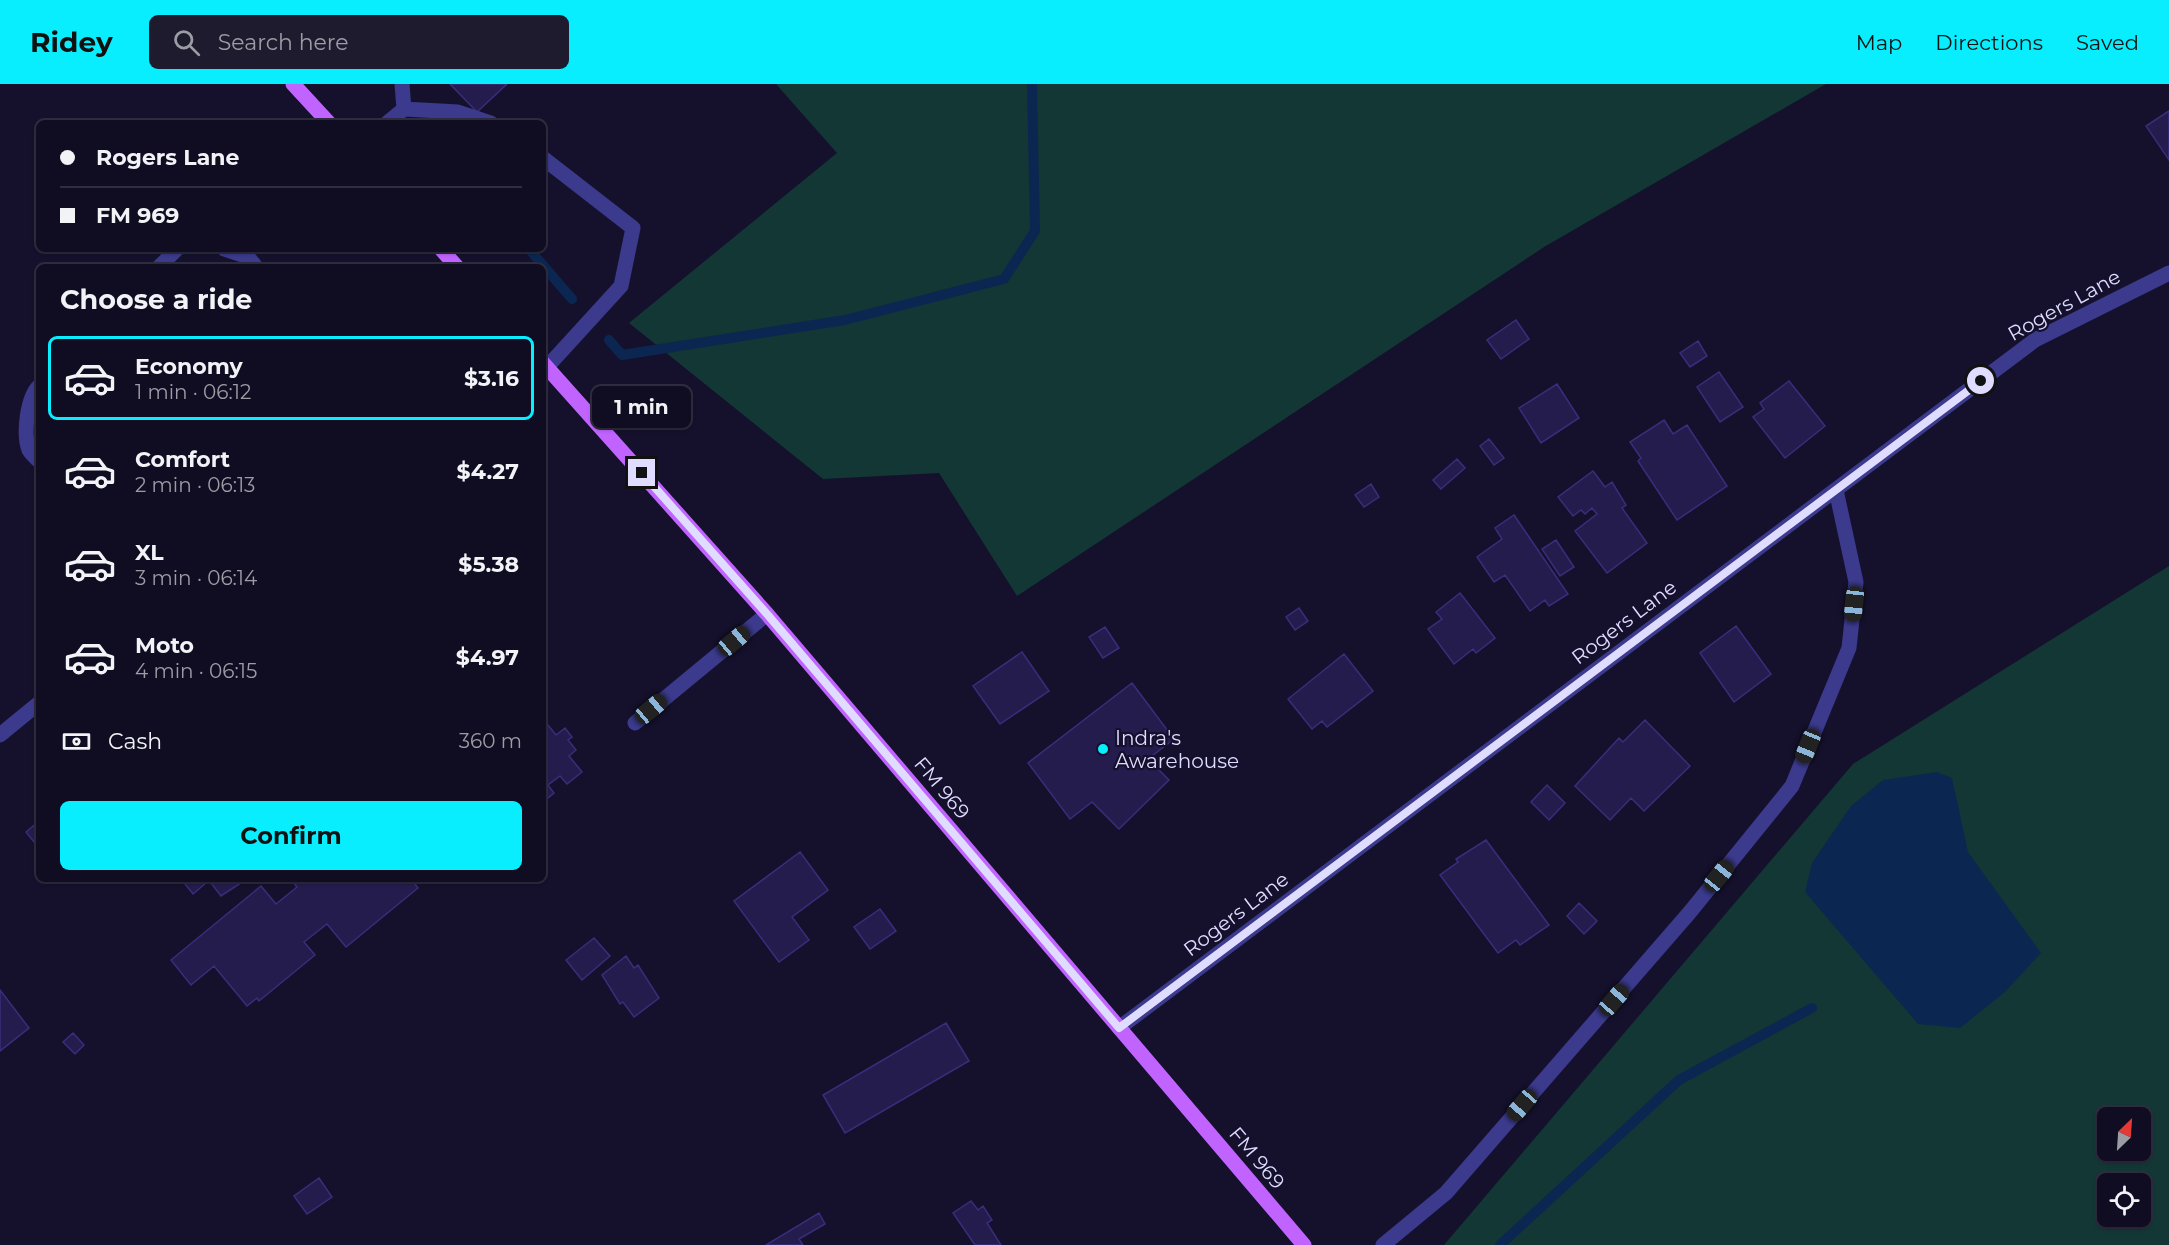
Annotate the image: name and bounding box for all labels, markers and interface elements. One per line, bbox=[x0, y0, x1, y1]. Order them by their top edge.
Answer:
search box bbox=[149, 15, 569, 69]
text: Ridey bbox=[30, 25, 113, 59]
icon: search bbox=[170, 26, 203, 59]
text: Search here bbox=[218, 29, 349, 56]
text: Map bbox=[1856, 30, 1902, 55]
text: Directions bbox=[1935, 30, 2043, 55]
text: Saved bbox=[2076, 30, 2139, 55]
text: Rogers Lane bbox=[96, 144, 239, 171]
text: FM 969 bbox=[96, 202, 179, 229]
street label: Rogers Lane bbox=[2004, 264, 2124, 346]
text: Choose a ride bbox=[60, 283, 252, 316]
icon: car bbox=[63, 351, 117, 405]
text: Economy bbox=[135, 353, 243, 380]
text: $3.16 bbox=[464, 365, 519, 392]
route start bbox=[1967, 367, 1994, 394]
text: 1 min · 06:12 bbox=[135, 380, 251, 404]
callout: 1 min bbox=[592, 386, 692, 428]
text: 1 min bbox=[614, 395, 669, 419]
icon: car bbox=[63, 444, 117, 498]
text: Comfort bbox=[135, 446, 230, 473]
text: $4.27 bbox=[457, 458, 519, 485]
route end bbox=[628, 459, 655, 486]
text: 2 min · 06:13 bbox=[135, 473, 255, 497]
icon: car bbox=[63, 537, 117, 591]
text: XL bbox=[135, 539, 164, 566]
text: $5.38 bbox=[458, 551, 519, 578]
text: 3 min · 06:14 bbox=[135, 566, 257, 590]
street label: Rogers Lane bbox=[1567, 575, 1681, 669]
car bbox=[1843, 585, 1865, 623]
car bbox=[714, 623, 754, 659]
icon: car bbox=[63, 630, 117, 684]
text: Moto bbox=[135, 632, 194, 659]
text: $4.97 bbox=[456, 644, 519, 671]
text: 4 min · 06:15 bbox=[135, 659, 257, 683]
car bbox=[631, 691, 671, 727]
icon: cash bbox=[60, 725, 93, 758]
place label: Indra's Awarehouse bbox=[1115, 726, 1239, 773]
car bbox=[1793, 726, 1823, 766]
text: Cash bbox=[108, 728, 162, 755]
text: 360 m bbox=[459, 729, 522, 753]
marker: Indra's Awarehouse bbox=[1096, 742, 1110, 756]
street label: FM 969 bbox=[909, 752, 975, 824]
button: Confirm bbox=[60, 801, 522, 870]
car bbox=[1701, 856, 1737, 896]
street label: Rogers Lane bbox=[1179, 867, 1293, 961]
car bbox=[1595, 981, 1633, 1019]
car bbox=[1503, 1086, 1541, 1124]
north arrow bbox=[2097, 1107, 2151, 1161]
map controls bbox=[2097, 1107, 2151, 1227]
street label: FM 969 bbox=[1224, 1122, 1290, 1194]
button: locate bbox=[2097, 1173, 2151, 1227]

